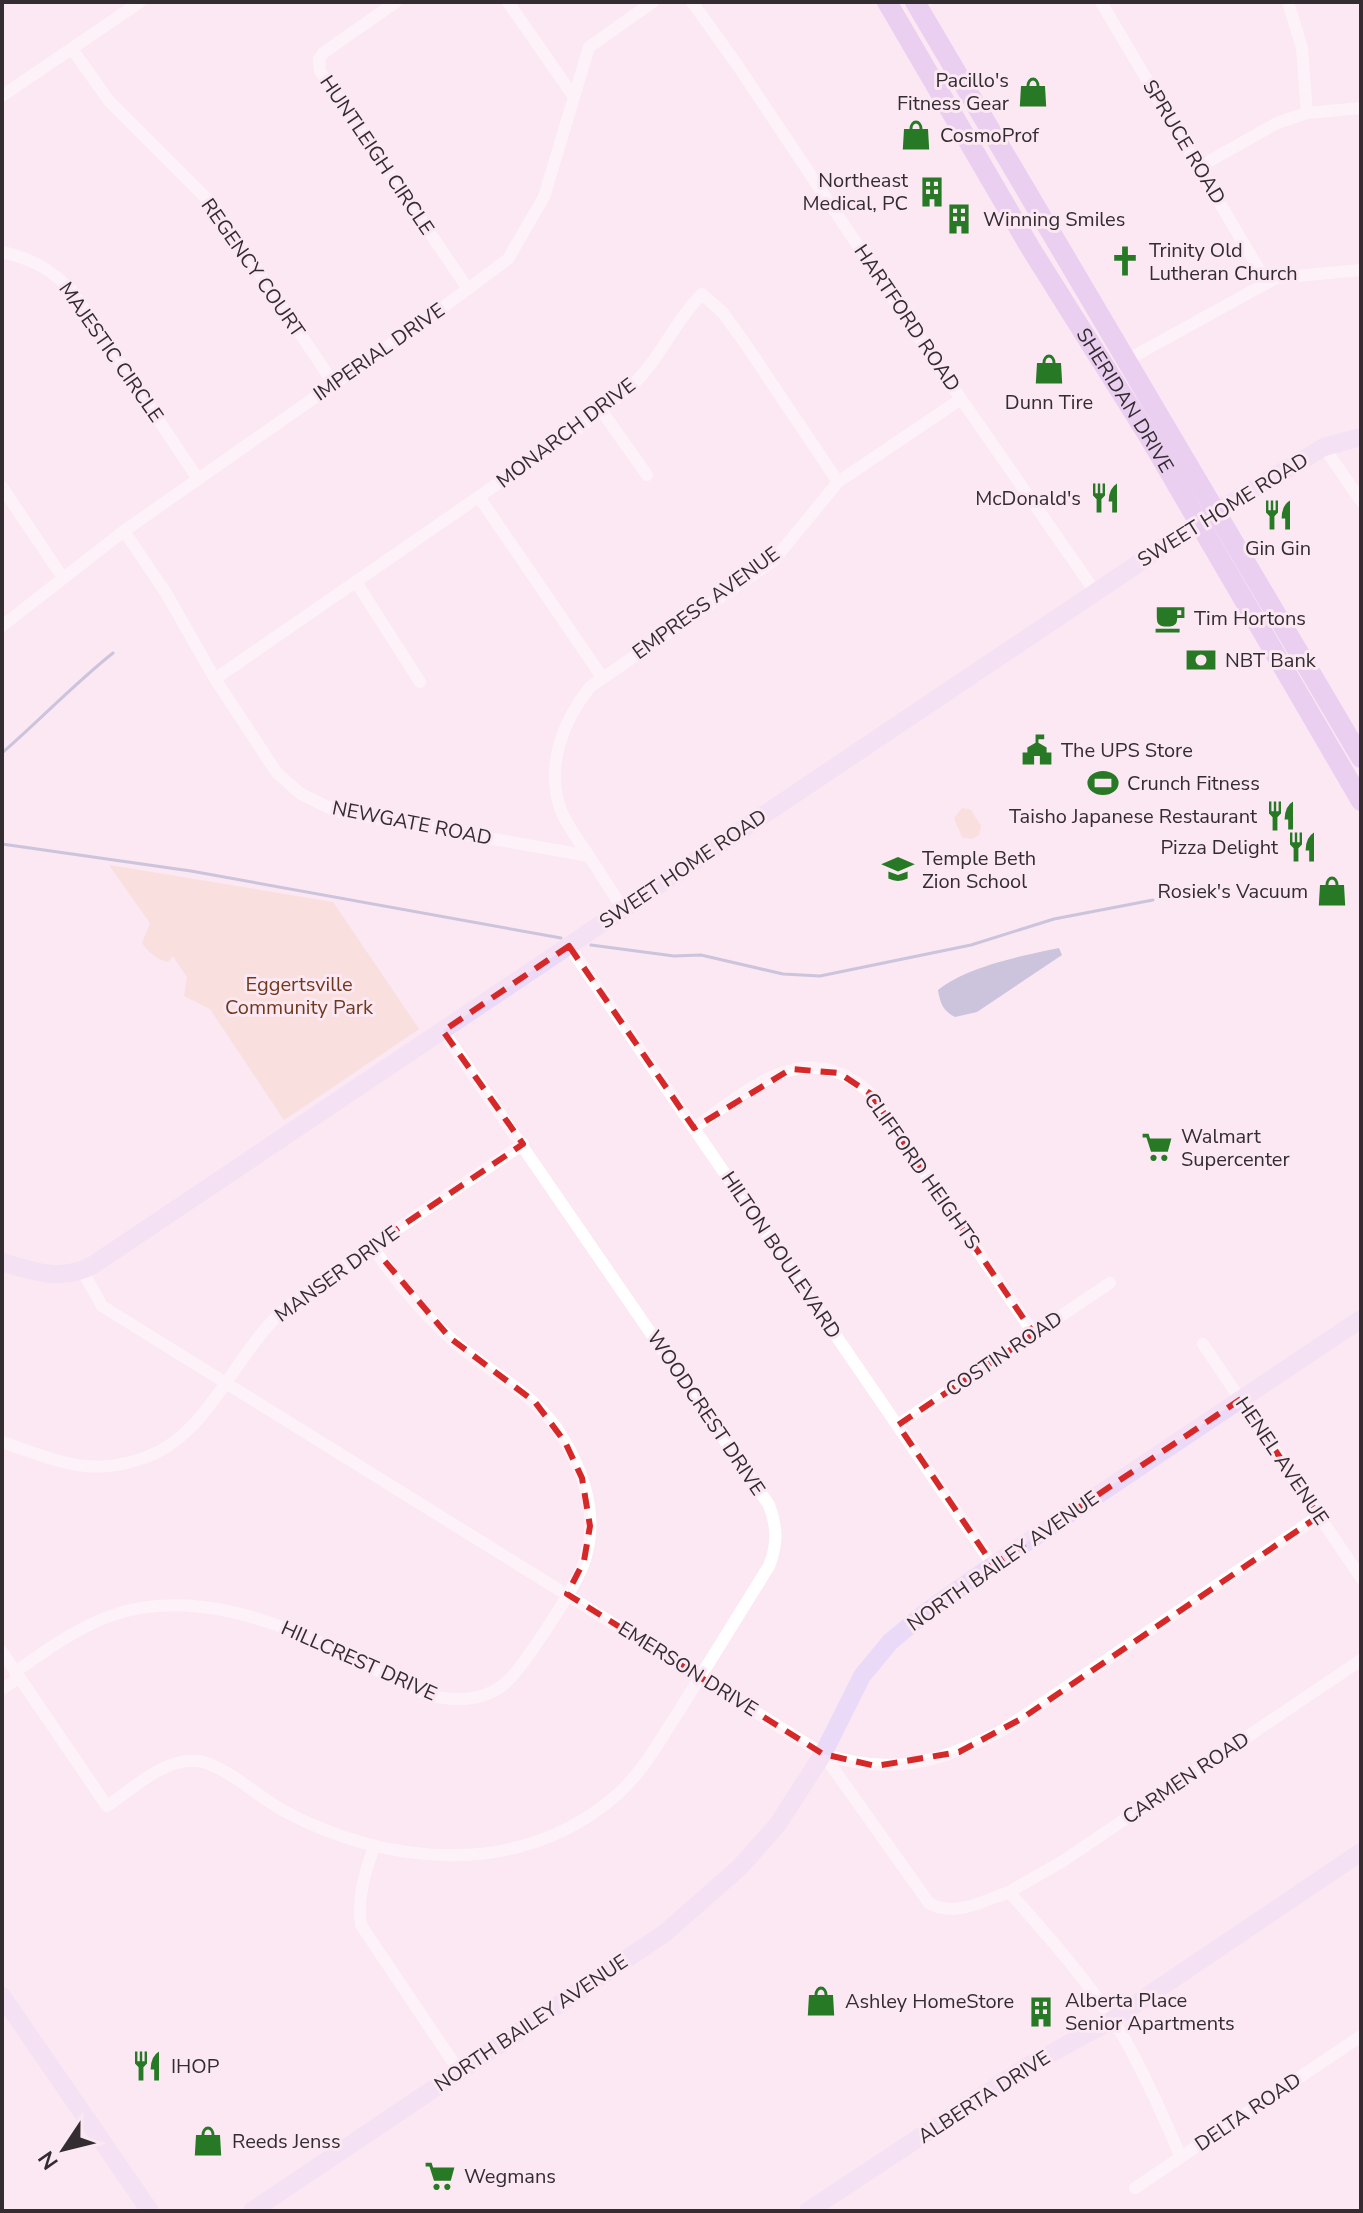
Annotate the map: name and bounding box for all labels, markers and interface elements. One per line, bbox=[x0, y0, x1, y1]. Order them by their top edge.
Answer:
place label: Pacillo's Fitness Gear bbox=[897, 67, 1009, 117]
street label: HUNTLEIGH CIRCLE bbox=[314, 70, 440, 240]
shop icon: Pacillo's Fitness Gear bbox=[1016, 75, 1050, 109]
street label: SPRUCE ROAD bbox=[1136, 75, 1232, 209]
shop icon: CosmoProf bbox=[899, 118, 933, 152]
place label: CosmoProf bbox=[940, 122, 1039, 149]
place label: Northeast Medical, PC bbox=[802, 167, 909, 217]
building icon: Northeast Medical, PC bbox=[915, 175, 949, 209]
street label: REGENCY COURT bbox=[195, 193, 311, 343]
building icon: Winning Smiles bbox=[942, 202, 976, 236]
place label: Winning Smiles bbox=[983, 206, 1125, 233]
place label: Trinity Old Lutheran Church bbox=[1149, 237, 1298, 287]
street label: HARTFORD ROAD bbox=[848, 239, 966, 397]
church icon: Trinity Old Lutheran Church bbox=[1108, 244, 1142, 278]
street label: MAJESTIC CIRCLE bbox=[52, 276, 170, 428]
street label: IMPERIAL DRIVE bbox=[308, 297, 450, 407]
street label: SHERIDAN DRIVE bbox=[1070, 322, 1180, 477]
shop icon: Dunn Tire bbox=[1032, 352, 1066, 386]
street label: MONARCH DRIVE bbox=[491, 372, 641, 494]
place label: Dunn Tire bbox=[1005, 389, 1093, 416]
street label: SWEET HOME ROAD bbox=[1132, 446, 1314, 574]
restaurant icon: McDonald's bbox=[1088, 481, 1122, 515]
place label: McDonald's bbox=[975, 485, 1081, 512]
restaurant icon: Gin Gin bbox=[1261, 498, 1295, 532]
place label: Gin Gin bbox=[1245, 535, 1311, 562]
street label: EMPRESS AVENUE bbox=[627, 540, 785, 666]
cafe icon: Tim Hortons bbox=[1153, 601, 1187, 635]
place label: Tim Hortons bbox=[1194, 605, 1306, 632]
bank icon: NBT Bank bbox=[1184, 643, 1218, 677]
place label: NBT Bank bbox=[1225, 647, 1317, 674]
public building icon: The UPS Store bbox=[1020, 733, 1054, 767]
place label: The UPS Store bbox=[1061, 737, 1193, 764]
sports icon: Crunch Fitness bbox=[1086, 766, 1120, 800]
place label: Crunch Fitness bbox=[1127, 770, 1260, 797]
street label: NEWGATE ROAD bbox=[330, 794, 494, 852]
restaurant icon: Taisho Japanese Restaurant bbox=[1264, 799, 1298, 833]
street label: SWEET HOME ROAD bbox=[594, 803, 772, 935]
place label: Taisho Japanese Restaurant bbox=[1009, 803, 1258, 830]
restaurant icon: Pizza Delight bbox=[1285, 830, 1319, 864]
place label: Pizza Delight bbox=[1160, 834, 1279, 861]
place label: Temple Beth Zion School bbox=[922, 845, 1036, 895]
school or university icon: Temple Beth Zion School bbox=[881, 852, 915, 886]
shop icon: Rosiek's Vacuum bbox=[1315, 874, 1349, 908]
place label: Rosiek's Vacuum bbox=[1158, 878, 1308, 905]
park label: Eggertsville Community Park bbox=[225, 971, 374, 1021]
street label: CLIFFORD HEIGHTS bbox=[858, 1087, 986, 1255]
place label: Walmart Supercenter bbox=[1181, 1123, 1290, 1173]
supermarket icon: Walmart Supercenter bbox=[1140, 1130, 1174, 1164]
street label: HILTON BOULEVARD bbox=[715, 1166, 847, 1344]
street label: MANSER DRIVE bbox=[269, 1220, 405, 1328]
street label: COSTIN ROAD bbox=[940, 1305, 1068, 1403]
street label: WOODCREST DRIVE bbox=[641, 1325, 771, 1501]
street label: HENEL AVENUE bbox=[1229, 1392, 1335, 1530]
street label: NORTH BAILEY AVENUE bbox=[902, 1485, 1104, 1637]
street label: HILLCREST DRIVE bbox=[277, 1615, 441, 1707]
street label: EMERSON DRIVE bbox=[613, 1615, 763, 1723]
street label: CARMEN ROAD bbox=[1117, 1726, 1255, 1830]
street label: NORTH BAILEY AVENUE bbox=[429, 1948, 633, 2098]
shop icon: Ashley HomeStore bbox=[804, 1984, 838, 2018]
place label: Alberta Place Senior Apartments bbox=[1065, 1987, 1235, 2037]
place label: Ashley HomeStore bbox=[845, 1988, 1014, 2015]
building icon: Alberta Place Senior Apartments bbox=[1024, 1995, 1058, 2029]
street label: ALBERTA DRIVE bbox=[913, 2044, 1055, 2150]
restaurant icon: IHOP bbox=[130, 2049, 164, 2083]
place label: IHOP bbox=[171, 2053, 220, 2080]
street label: DELTA ROAD bbox=[1190, 2066, 1306, 2158]
north arrow bbox=[24, 2109, 104, 2189]
shop icon: Reeds Jenss bbox=[191, 2124, 225, 2158]
place label: Reeds Jenss bbox=[232, 2128, 341, 2155]
text: N bbox=[31, 2145, 65, 2175]
supermarket icon: Wegmans bbox=[423, 2159, 457, 2193]
place label: Wegmans bbox=[464, 2163, 556, 2190]

